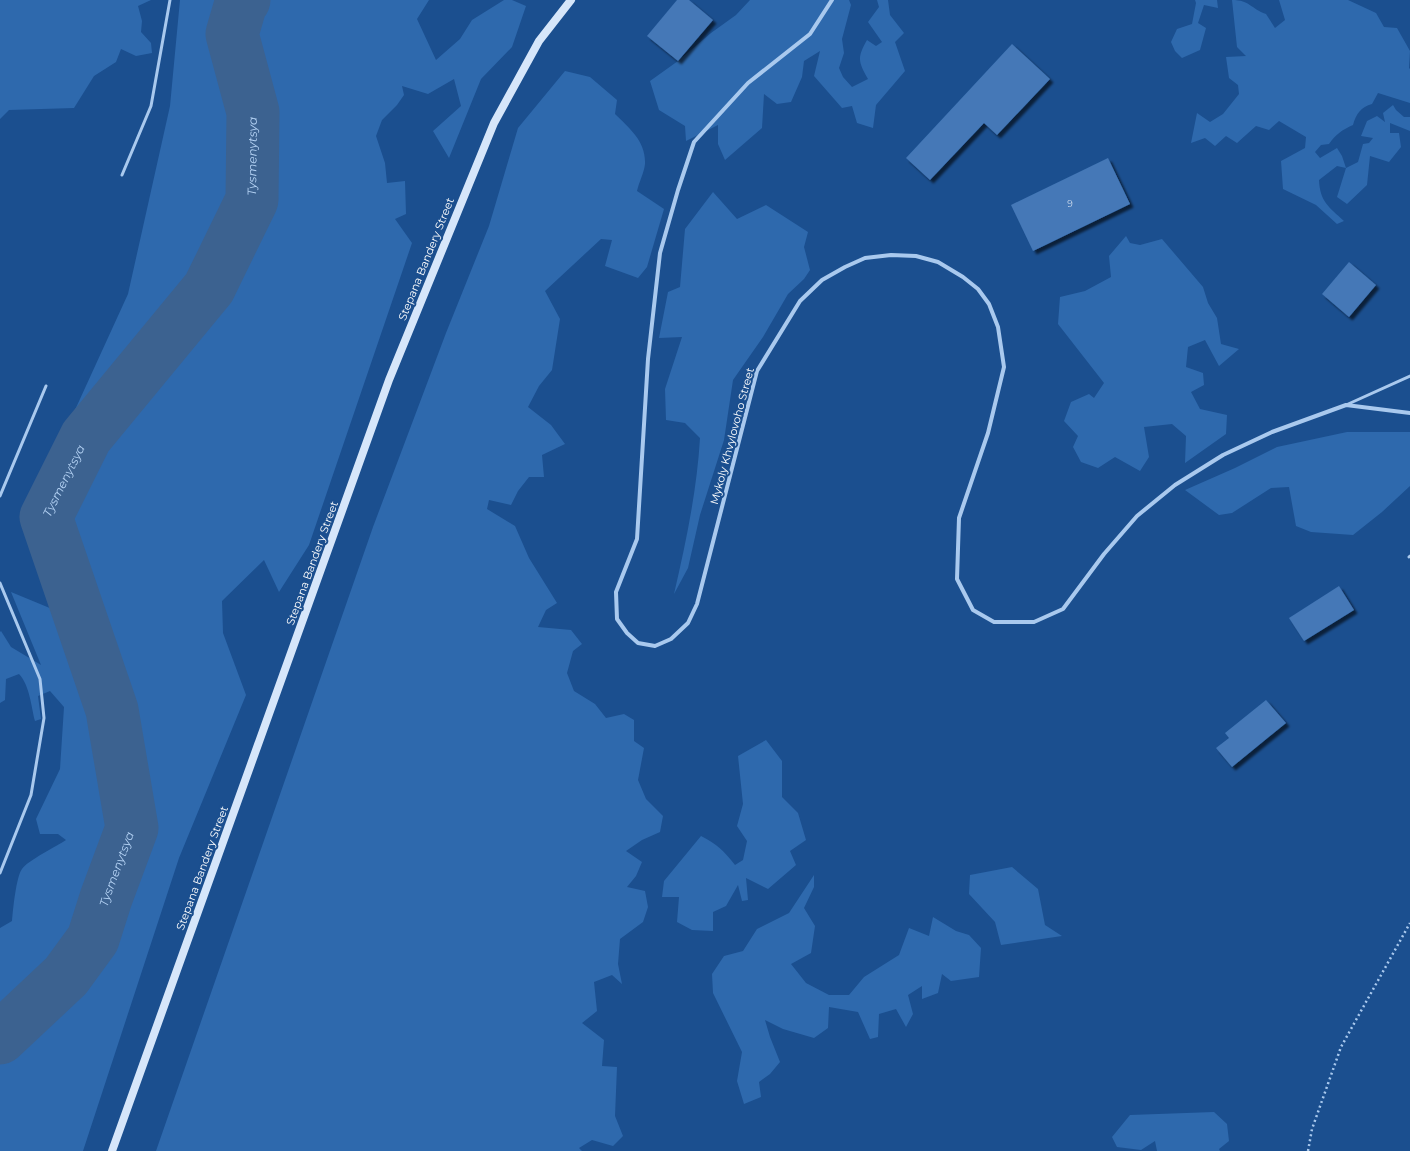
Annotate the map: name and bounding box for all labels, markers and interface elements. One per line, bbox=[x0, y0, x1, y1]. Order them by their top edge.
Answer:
water label: Tysmenytsya bbox=[244, 117, 260, 196]
street label: Stepana Bandery Street bbox=[395, 195, 457, 322]
house number: 9 bbox=[1067, 198, 1073, 209]
street label: Mykoly Khvylovoho Street bbox=[707, 365, 757, 506]
water label: Tysmenytsya bbox=[39, 442, 88, 519]
street label: Stepana Bandery Street bbox=[283, 498, 341, 627]
street label: Stepana Bandery Street bbox=[173, 803, 231, 932]
water label: Tysmenytsya bbox=[96, 830, 137, 909]

